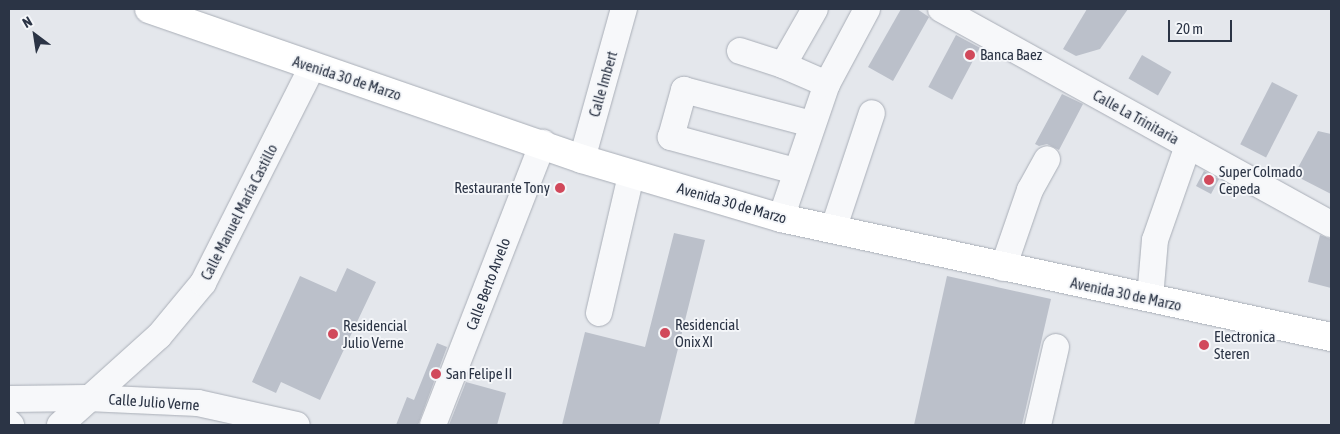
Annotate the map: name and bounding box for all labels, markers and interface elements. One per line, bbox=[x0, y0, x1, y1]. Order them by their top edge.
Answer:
north arrow bbox=[10, 10, 60, 60]
scale bar bbox=[1170, 10, 1234, 42]
text: N bbox=[20, 13, 35, 31]
text: 20 m bbox=[1176, 20, 1203, 37]
place label: Banca Baez bbox=[980, 46, 1042, 64]
street label: Calle Imbert bbox=[585, 49, 621, 119]
marker: Banca Baez bbox=[964, 49, 976, 61]
street label: Avenida 30 de Marzo bbox=[291, 52, 403, 104]
street label: Calle La Trinitaria bbox=[1090, 86, 1182, 148]
street label: Calle Manuel María Castillo bbox=[197, 141, 281, 283]
place label: Super Colmado Cepeda bbox=[1219, 162, 1303, 197]
marker: Super Colmado Cepeda bbox=[1203, 174, 1215, 186]
place label: Restaurante Tony bbox=[454, 179, 550, 197]
street label: Avenida 30 de Marzo bbox=[675, 179, 789, 227]
marker: Restaurante Tony bbox=[554, 182, 566, 194]
street label: Calle Berto Arvelo bbox=[462, 235, 514, 333]
street label: Avenida 30 de Marzo bbox=[1069, 273, 1183, 315]
place label: Residencial Onix XI bbox=[675, 315, 739, 350]
place label: Residencial Julio Verne bbox=[343, 316, 407, 351]
marker: Residencial Onix XI bbox=[659, 327, 671, 339]
place label: Electronica Steren bbox=[1214, 327, 1276, 362]
marker: Residencial Julio Verne bbox=[327, 328, 339, 340]
marker: Electronica Steren bbox=[1198, 339, 1210, 351]
place label: San Felipe II bbox=[446, 365, 512, 383]
marker: San Felipe II bbox=[430, 368, 442, 380]
street label: Calle Julio Verne bbox=[108, 390, 200, 414]

